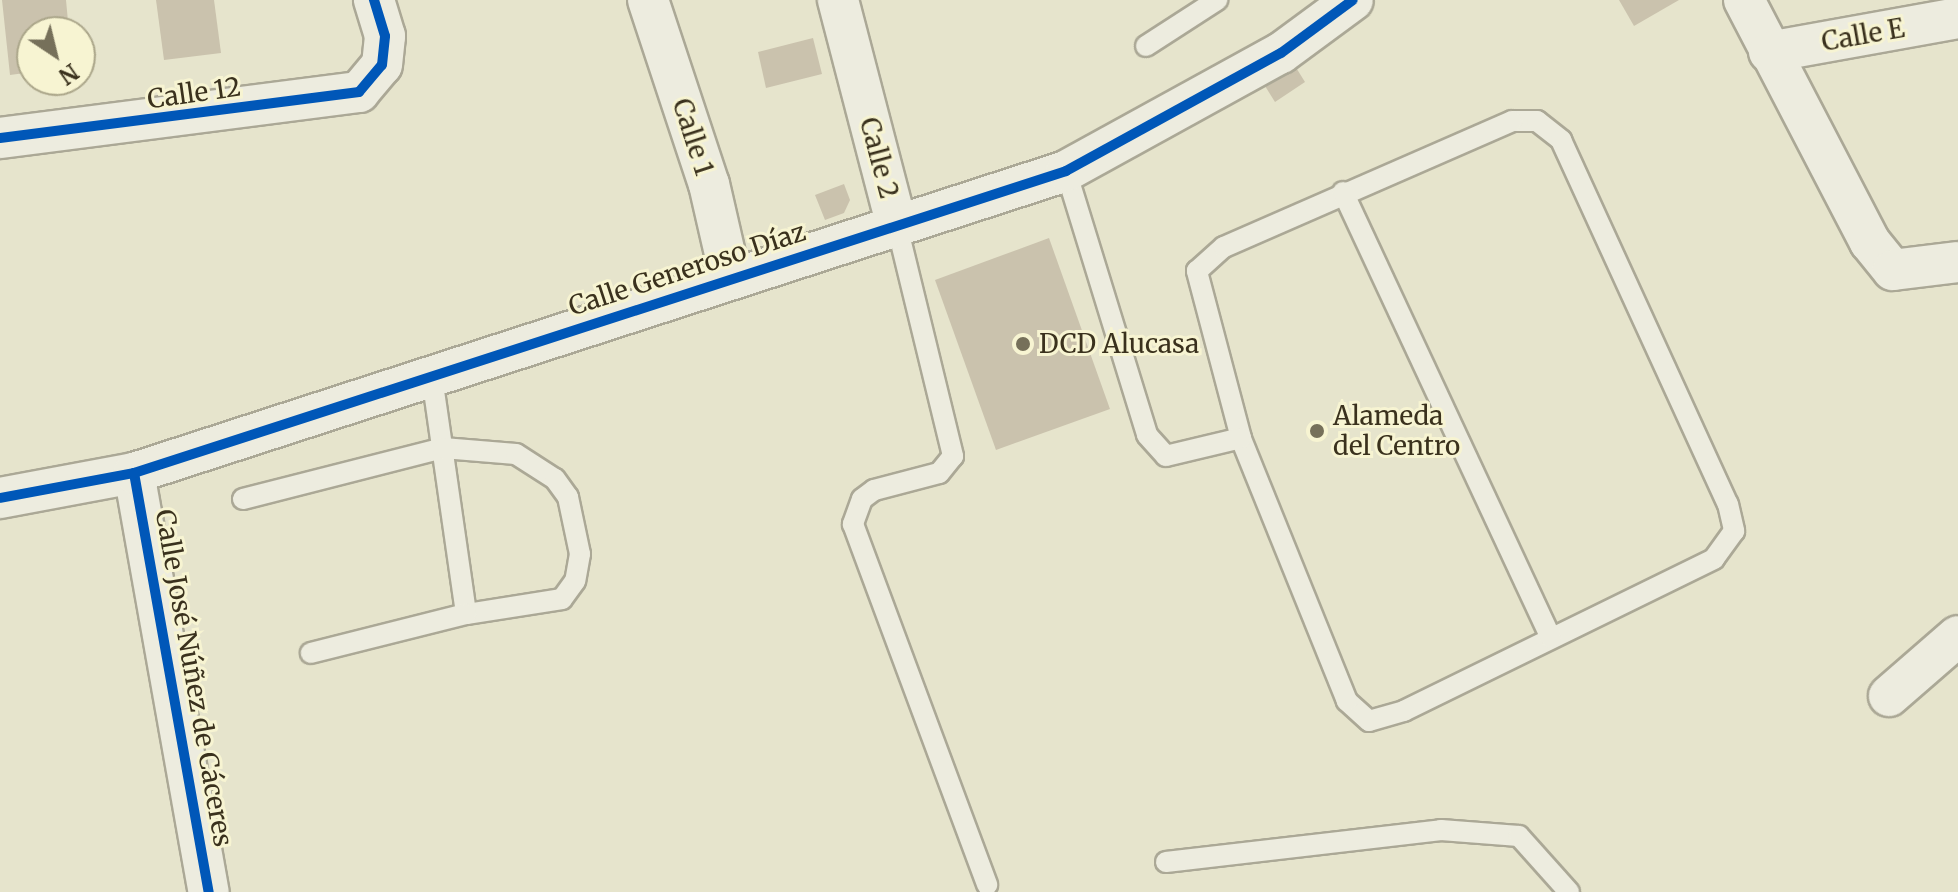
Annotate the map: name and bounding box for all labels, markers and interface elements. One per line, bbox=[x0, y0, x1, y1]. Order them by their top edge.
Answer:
street label: Calle E bbox=[1819, 12, 1907, 58]
north arrow bbox=[16, 16, 96, 96]
text: N bbox=[53, 58, 84, 90]
street label: Calle 12 bbox=[145, 71, 243, 115]
street label: Calle 1 bbox=[666, 95, 720, 179]
street label: Calle 2 bbox=[853, 114, 905, 202]
street label: Calle Generoso Díaz bbox=[565, 216, 809, 322]
place label: DCD Alucasa bbox=[1039, 328, 1199, 360]
marker: DCD Alucasa bbox=[1014, 335, 1032, 353]
place label: Alameda del Centro bbox=[1333, 400, 1460, 462]
marker: Alameda del Centro bbox=[1308, 422, 1326, 440]
street label: Calle José Núñez de Cáceres bbox=[149, 507, 239, 849]

